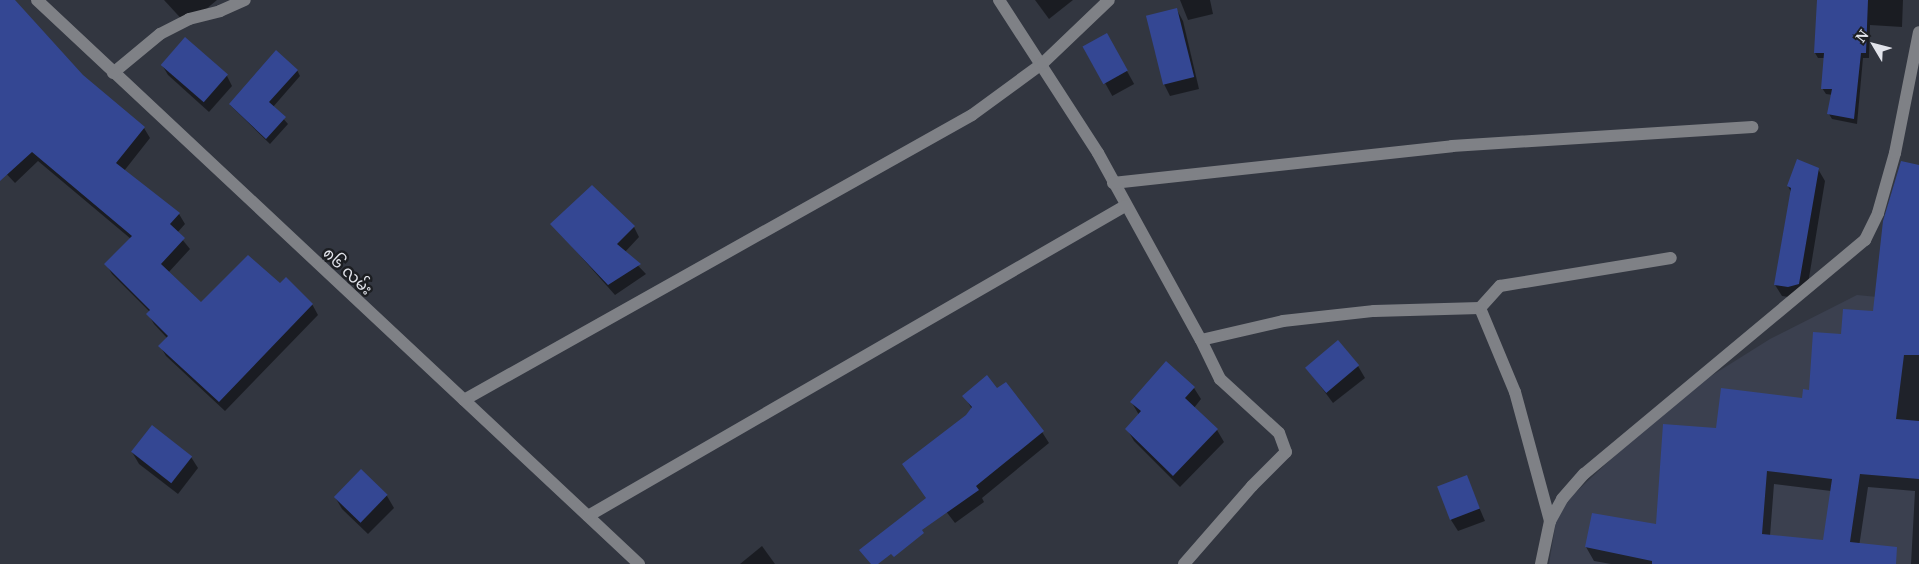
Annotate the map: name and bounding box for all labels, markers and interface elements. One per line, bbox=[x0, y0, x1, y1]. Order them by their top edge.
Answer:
north arrow bbox=[1849, 20, 1899, 70]
text: N bbox=[1851, 26, 1873, 46]
street label: ၈၆ လမ်း bbox=[319, 243, 377, 299]

